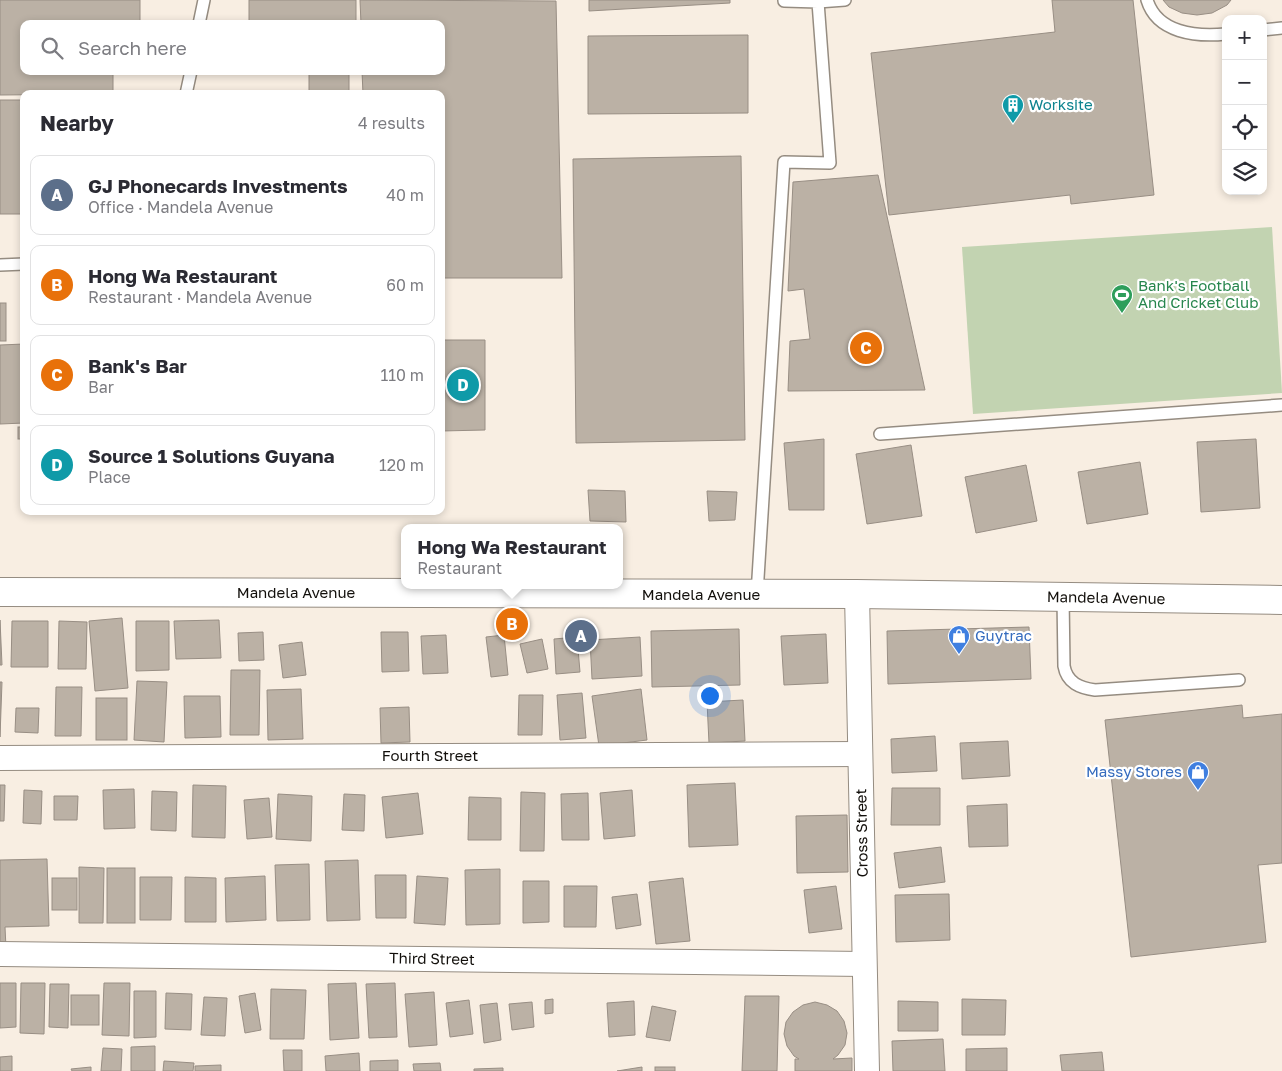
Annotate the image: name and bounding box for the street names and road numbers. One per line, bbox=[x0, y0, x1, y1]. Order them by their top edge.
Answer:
street label: Mandela Avenue bbox=[237, 583, 356, 601]
street label: Mandela Avenue bbox=[642, 585, 761, 603]
street label: Mandela Avenue bbox=[1047, 587, 1166, 607]
street label: Fourth Street bbox=[382, 746, 478, 764]
street label: Cross Street bbox=[851, 788, 871, 878]
street label: Third Street bbox=[389, 948, 475, 968]

